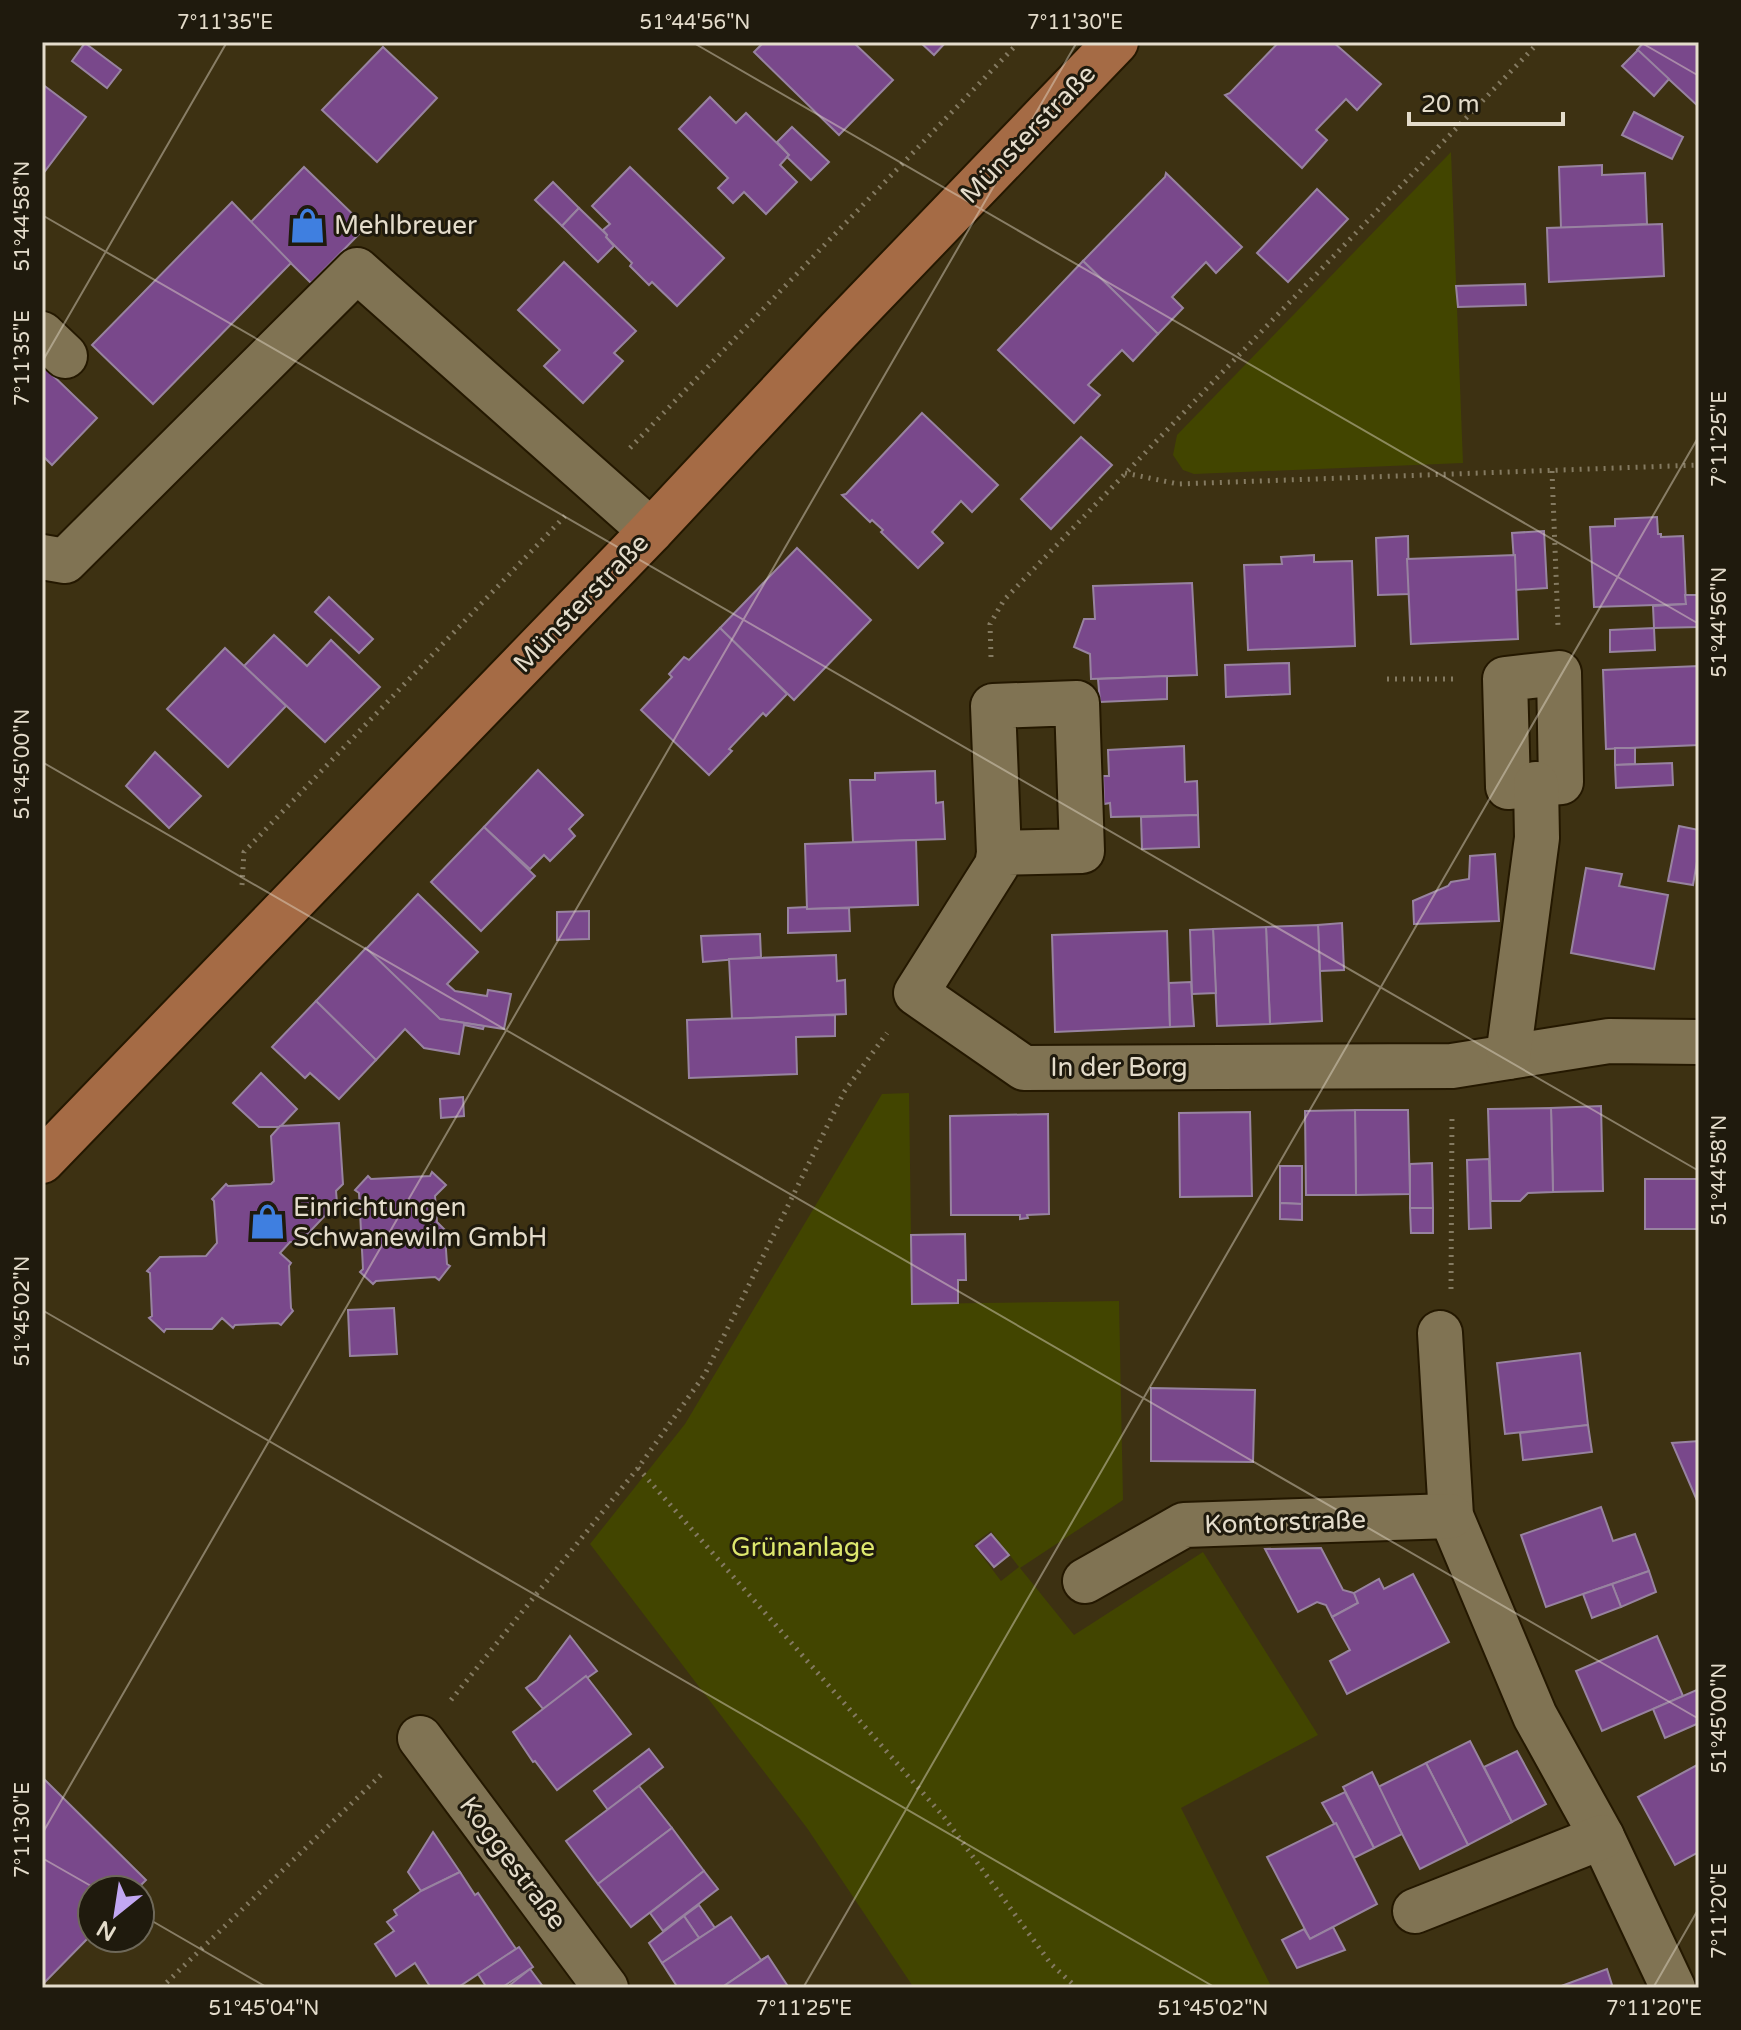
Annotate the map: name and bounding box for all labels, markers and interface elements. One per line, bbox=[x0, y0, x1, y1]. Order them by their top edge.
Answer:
text: 7°11'35"E bbox=[177, 11, 273, 35]
text: 51°44'56"N bbox=[640, 11, 750, 35]
text: 7°11'30"E bbox=[1027, 11, 1123, 35]
street label: Münsterstraße bbox=[954, 58, 1102, 210]
scale bar bbox=[1409, 76, 1563, 126]
text: 20 m bbox=[1421, 90, 1479, 119]
text: 51°44'58"N bbox=[11, 161, 35, 271]
shop icon: Mehlbreuer bbox=[289, 206, 327, 244]
place label: Mehlbreuer bbox=[334, 210, 477, 241]
text: 7°11'35"E bbox=[11, 310, 35, 406]
text: 7°11'25"E bbox=[1708, 391, 1732, 487]
street label: Münsterstraße bbox=[507, 527, 655, 679]
text: 51°44'56"N bbox=[1708, 567, 1732, 677]
text: 51°45'00"N bbox=[11, 709, 35, 819]
street label: In der Borg bbox=[1050, 1052, 1188, 1083]
text: 51°44'58"N bbox=[1708, 1115, 1732, 1225]
place label: Einrichtungen Schwanewilm GmbH bbox=[293, 1192, 547, 1253]
shop icon: Einrichtungen Schwanewilm GmbH bbox=[248, 1203, 286, 1241]
text: 51°45'02"N bbox=[11, 1256, 35, 1366]
street label: Kontorstraße bbox=[1204, 1504, 1366, 1540]
park label: Grünanlage bbox=[731, 1532, 875, 1563]
text: 51°45'00"N bbox=[1708, 1663, 1732, 1773]
text: 7°11'30"E bbox=[11, 1782, 35, 1878]
street label: Koggestraße bbox=[453, 1791, 573, 1935]
text: 7°11'20"E bbox=[1708, 1863, 1732, 1959]
north arrow bbox=[76, 1874, 156, 1954]
text: N bbox=[92, 1915, 121, 1946]
text: 51°45'04"N bbox=[209, 1997, 319, 2021]
text: 7°11'25"E bbox=[756, 1997, 852, 2021]
text: 51°45'02"N bbox=[1158, 1997, 1268, 2021]
text: 7°11'20"E bbox=[1606, 1997, 1702, 2021]

